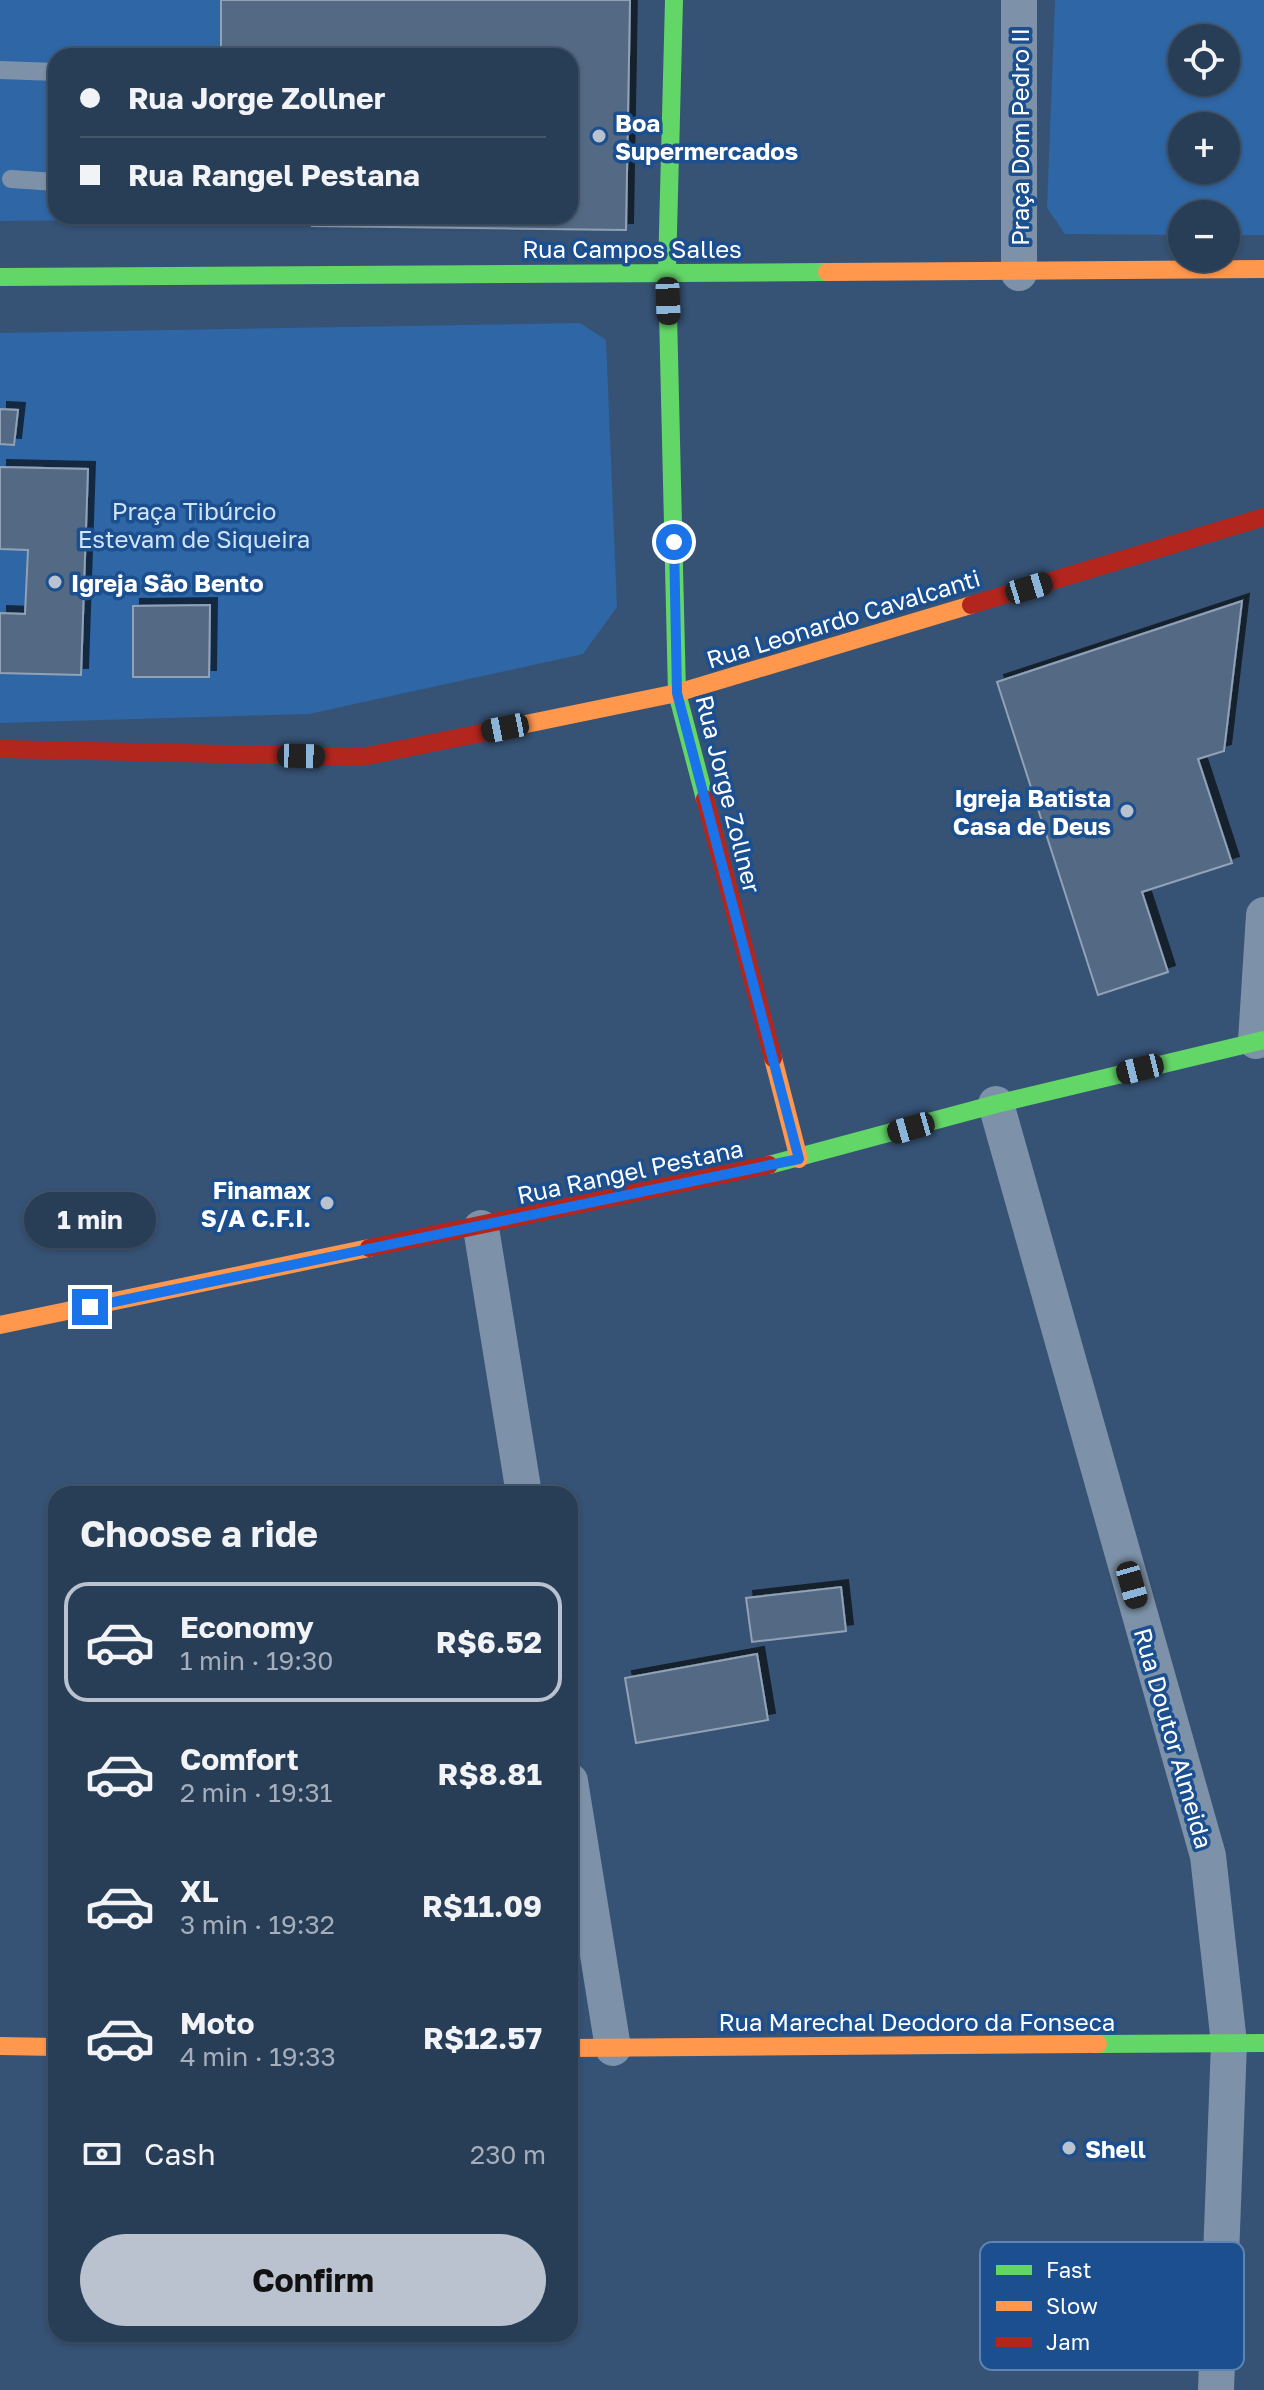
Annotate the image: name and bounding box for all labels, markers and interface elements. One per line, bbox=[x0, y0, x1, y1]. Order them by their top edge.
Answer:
map controls bbox=[1168, 24, 1240, 272]
button: locate bbox=[1168, 24, 1240, 96]
street label: Praça Dom Pedro II bbox=[1005, 28, 1034, 246]
text: Rua Jorge Zollner bbox=[128, 80, 385, 116]
place label: Boa Supermercados bbox=[615, 108, 798, 165]
button: + bbox=[1168, 112, 1240, 184]
marker: Boa Supermercados bbox=[590, 127, 608, 145]
text: Rua Rangel Pestana bbox=[128, 157, 420, 193]
button: − bbox=[1168, 200, 1240, 272]
street label: Rua Campos Salles bbox=[522, 234, 742, 263]
car bbox=[655, 277, 681, 325]
park label: Praça Tibúrcio Estevam de Siqueira bbox=[78, 496, 310, 553]
route start bbox=[656, 524, 692, 560]
street label: Rua Leonardo Cavalcanti bbox=[703, 563, 983, 673]
place label: Igreja São Bento bbox=[71, 568, 264, 597]
car bbox=[1003, 570, 1055, 606]
marker: Igreja São Bento bbox=[46, 573, 64, 591]
street label: Rua Jorge Zollner bbox=[690, 692, 768, 896]
car bbox=[479, 712, 531, 744]
car bbox=[277, 744, 325, 768]
place label: Igreja Batista Casa de Deus bbox=[953, 783, 1111, 840]
marker: Igreja Batista Casa de Deus bbox=[1118, 802, 1136, 820]
car bbox=[1114, 1052, 1166, 1086]
car bbox=[885, 1110, 937, 1146]
street label: Rua Rangel Pestana bbox=[514, 1133, 746, 1209]
place label: Finamax S/A C.F.I. bbox=[201, 1175, 311, 1232]
callout: 1 min bbox=[24, 1191, 156, 1247]
marker: Finamax S/A C.F.I. bbox=[318, 1194, 336, 1212]
text: 1 min bbox=[57, 1204, 123, 1235]
route end bbox=[72, 1289, 108, 1325]
text: Choose a ride bbox=[80, 1512, 318, 1555]
car bbox=[1114, 1559, 1150, 1611]
icon: car bbox=[84, 1606, 156, 1678]
text: Economy bbox=[180, 1609, 314, 1645]
text: R$6.52 bbox=[436, 1624, 542, 1660]
street label: Rua Doutor Almeida bbox=[1129, 1624, 1219, 1852]
text: 1 min · 19:30 bbox=[180, 1645, 333, 1676]
icon: car bbox=[84, 1738, 156, 1810]
text: Comfort bbox=[180, 1741, 299, 1777]
text: R$8.81 bbox=[438, 1756, 542, 1792]
text: 2 min · 19:31 bbox=[180, 1777, 332, 1808]
icon: car bbox=[84, 1870, 156, 1942]
text: XL bbox=[180, 1873, 219, 1909]
text: R$11.09 bbox=[422, 1888, 542, 1924]
text: 3 min · 19:32 bbox=[180, 1909, 335, 1940]
icon: car bbox=[84, 2002, 156, 2074]
text: Moto bbox=[180, 2005, 255, 2041]
street label: Rua Marechal Deodoro da Fonseca bbox=[719, 2007, 1115, 2036]
text: R$12.57 bbox=[423, 2020, 542, 2056]
text: 4 min · 19:33 bbox=[180, 2041, 336, 2072]
icon: cash bbox=[80, 2132, 124, 2176]
place label: Shell bbox=[1085, 2134, 1146, 2163]
text: Cash bbox=[144, 2136, 216, 2172]
text: 230 m bbox=[470, 2139, 546, 2170]
marker: Shell bbox=[1060, 2139, 1078, 2157]
button: Confirm bbox=[80, 2234, 546, 2326]
legend bbox=[980, 2242, 1244, 2370]
text: Fast bbox=[1046, 2256, 1092, 2283]
text: Slow bbox=[1046, 2292, 1098, 2319]
text: Jam bbox=[1046, 2328, 1090, 2355]

